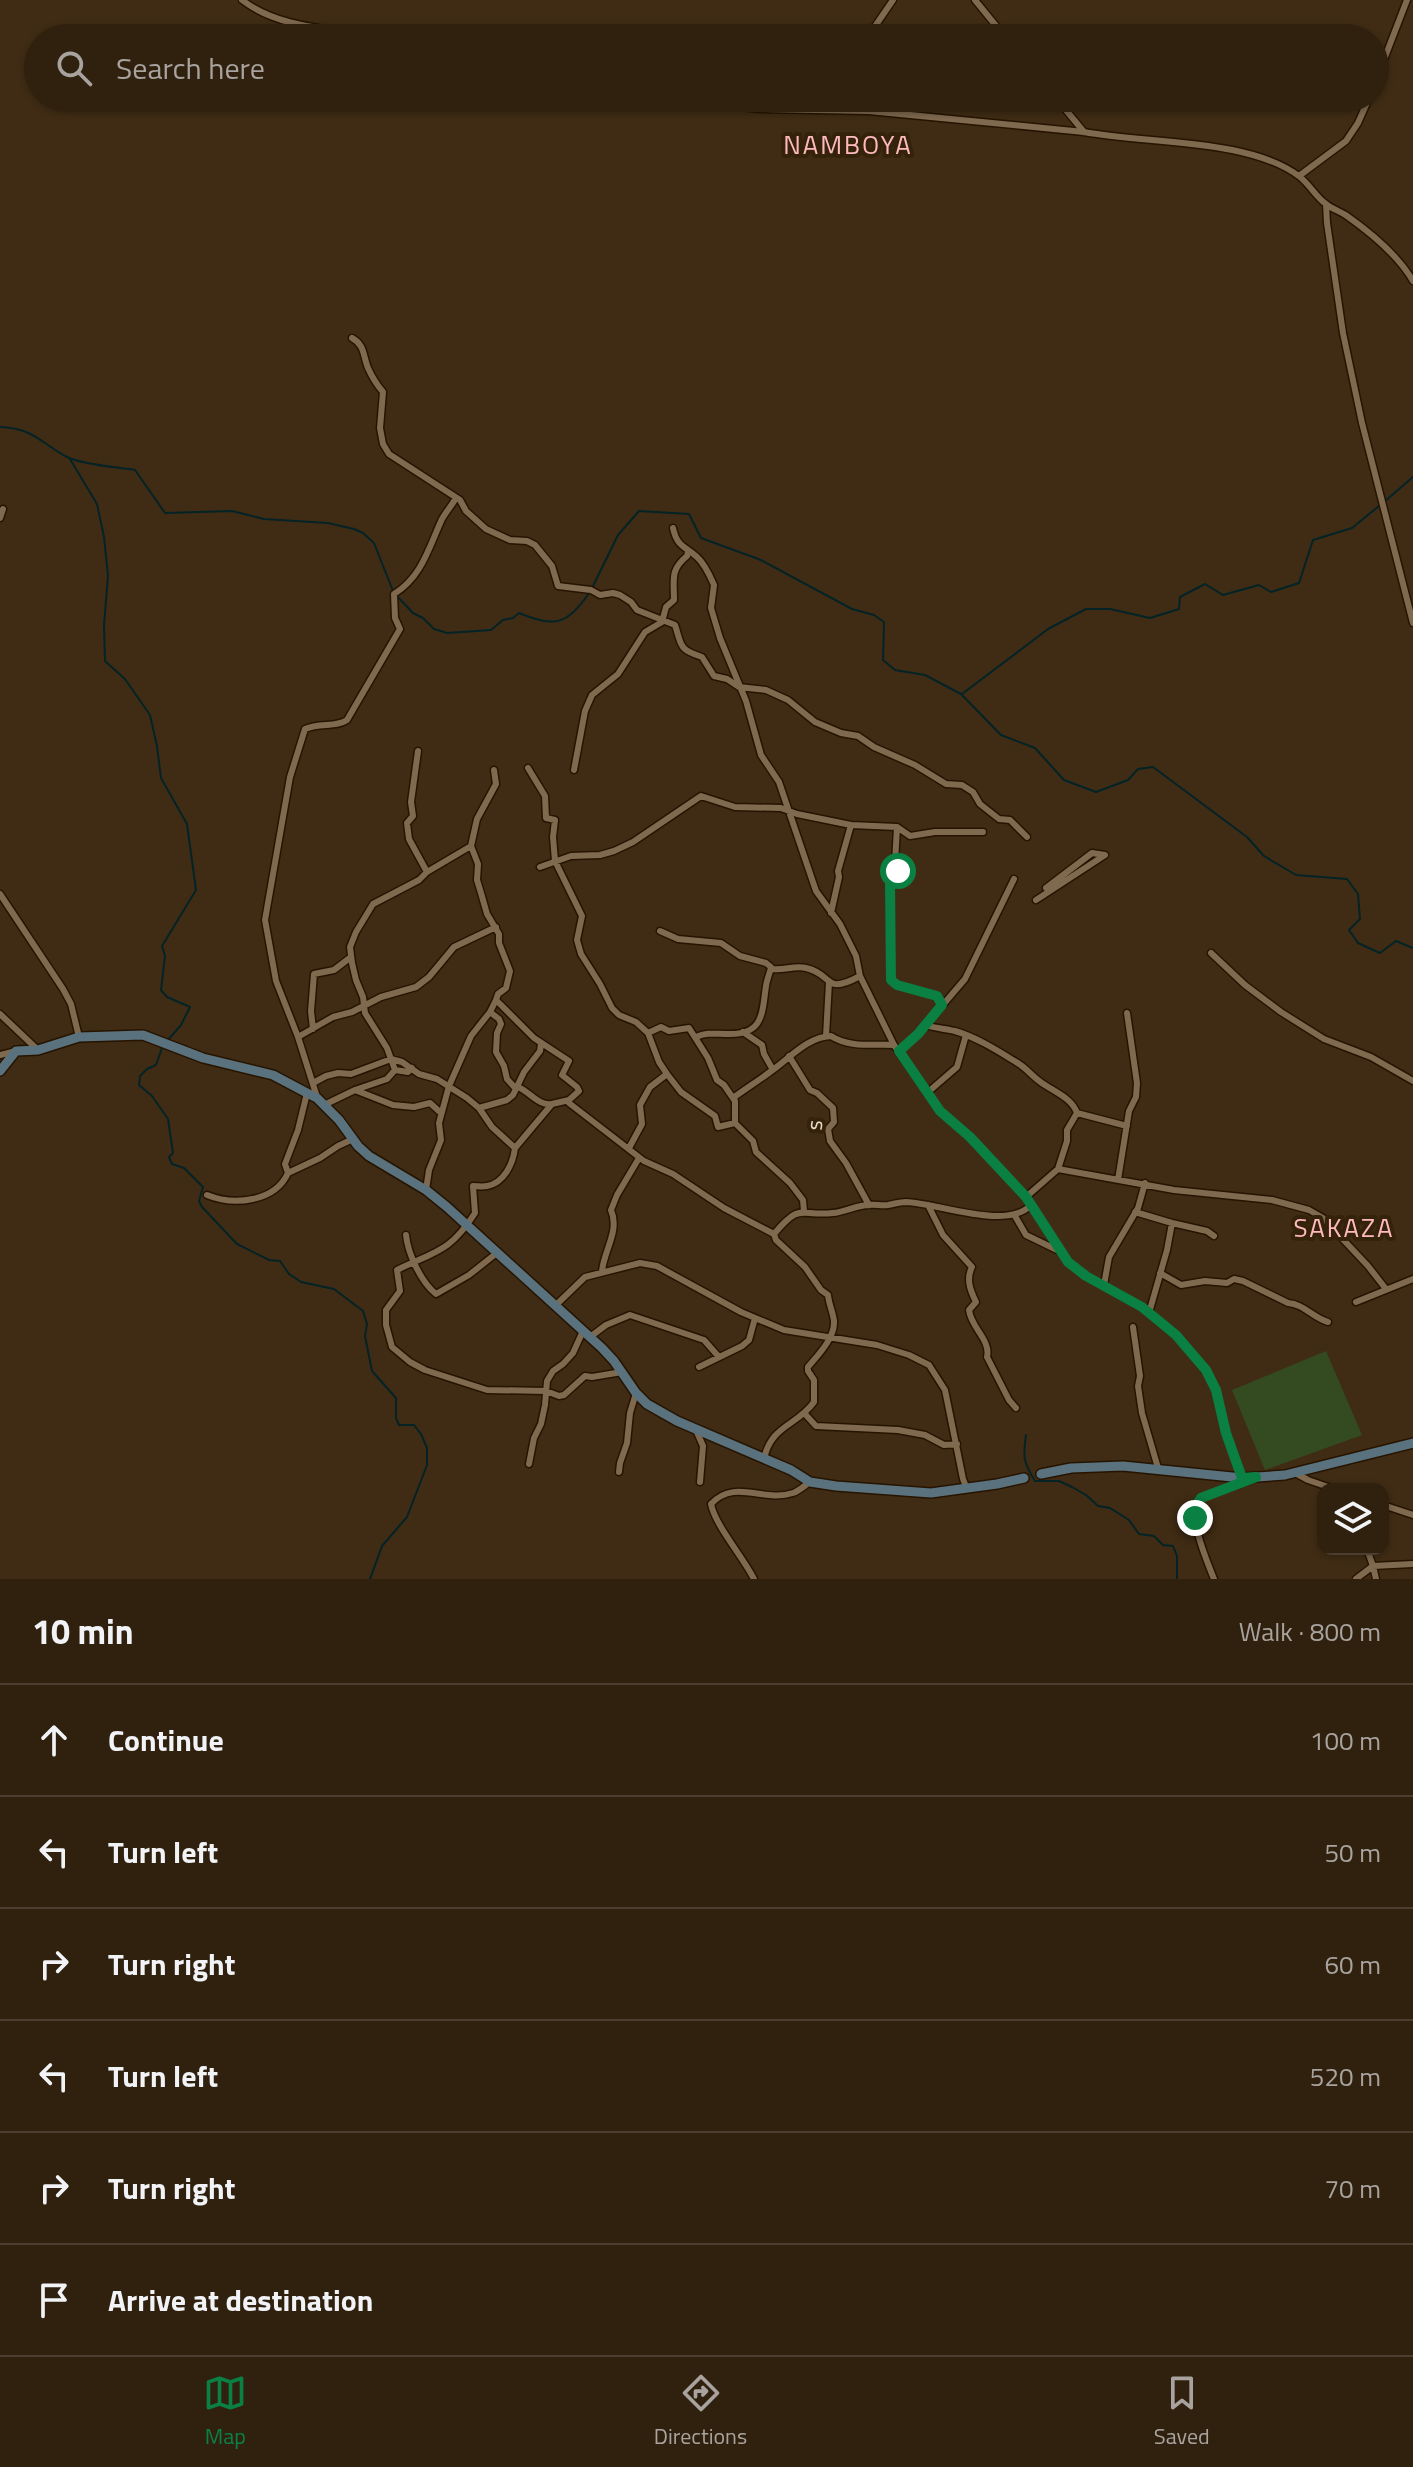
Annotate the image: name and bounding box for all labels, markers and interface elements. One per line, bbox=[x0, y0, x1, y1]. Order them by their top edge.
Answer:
search box bbox=[24, 24, 1389, 112]
text: Search here bbox=[116, 45, 265, 91]
icon: search bbox=[52, 46, 96, 90]
district label: NAMBOYA bbox=[783, 125, 913, 164]
route start bbox=[880, 853, 916, 889]
street label: s bbox=[797, 1118, 831, 1132]
district label: SAKAZA bbox=[1293, 1208, 1395, 1247]
map controls bbox=[1317, 1483, 1389, 1555]
button: layers bbox=[1317, 1483, 1389, 1555]
route end bbox=[1177, 1500, 1213, 1536]
text: 10 min bbox=[32, 1605, 134, 1657]
text: Walk · 800 m bbox=[1239, 1612, 1381, 1651]
text: Continue bbox=[108, 1717, 224, 1763]
icon: ahead bbox=[32, 1718, 76, 1762]
text: 100 m bbox=[1310, 1721, 1381, 1760]
text: Turn left bbox=[108, 1829, 218, 1875]
icon: left bbox=[32, 1830, 76, 1874]
text: 50 m bbox=[1324, 1833, 1381, 1872]
text: Turn right bbox=[108, 1941, 236, 1987]
icon: right bbox=[32, 1942, 76, 1986]
text: 60 m bbox=[1324, 1945, 1381, 1984]
text: Turn left bbox=[108, 2053, 218, 2099]
icon: left bbox=[32, 2054, 76, 2098]
text: 520 m bbox=[1310, 2057, 1381, 2096]
text: Turn right bbox=[108, 2165, 236, 2211]
icon: right bbox=[32, 2166, 76, 2210]
text: 70 m bbox=[1324, 2169, 1381, 2208]
text: Arrive at destination bbox=[108, 2277, 373, 2323]
icon: arrive bbox=[32, 2278, 76, 2322]
tab: Map bbox=[203, 2371, 247, 2453]
tab: Directions bbox=[654, 2371, 747, 2453]
tab: Saved bbox=[1154, 2371, 1210, 2453]

